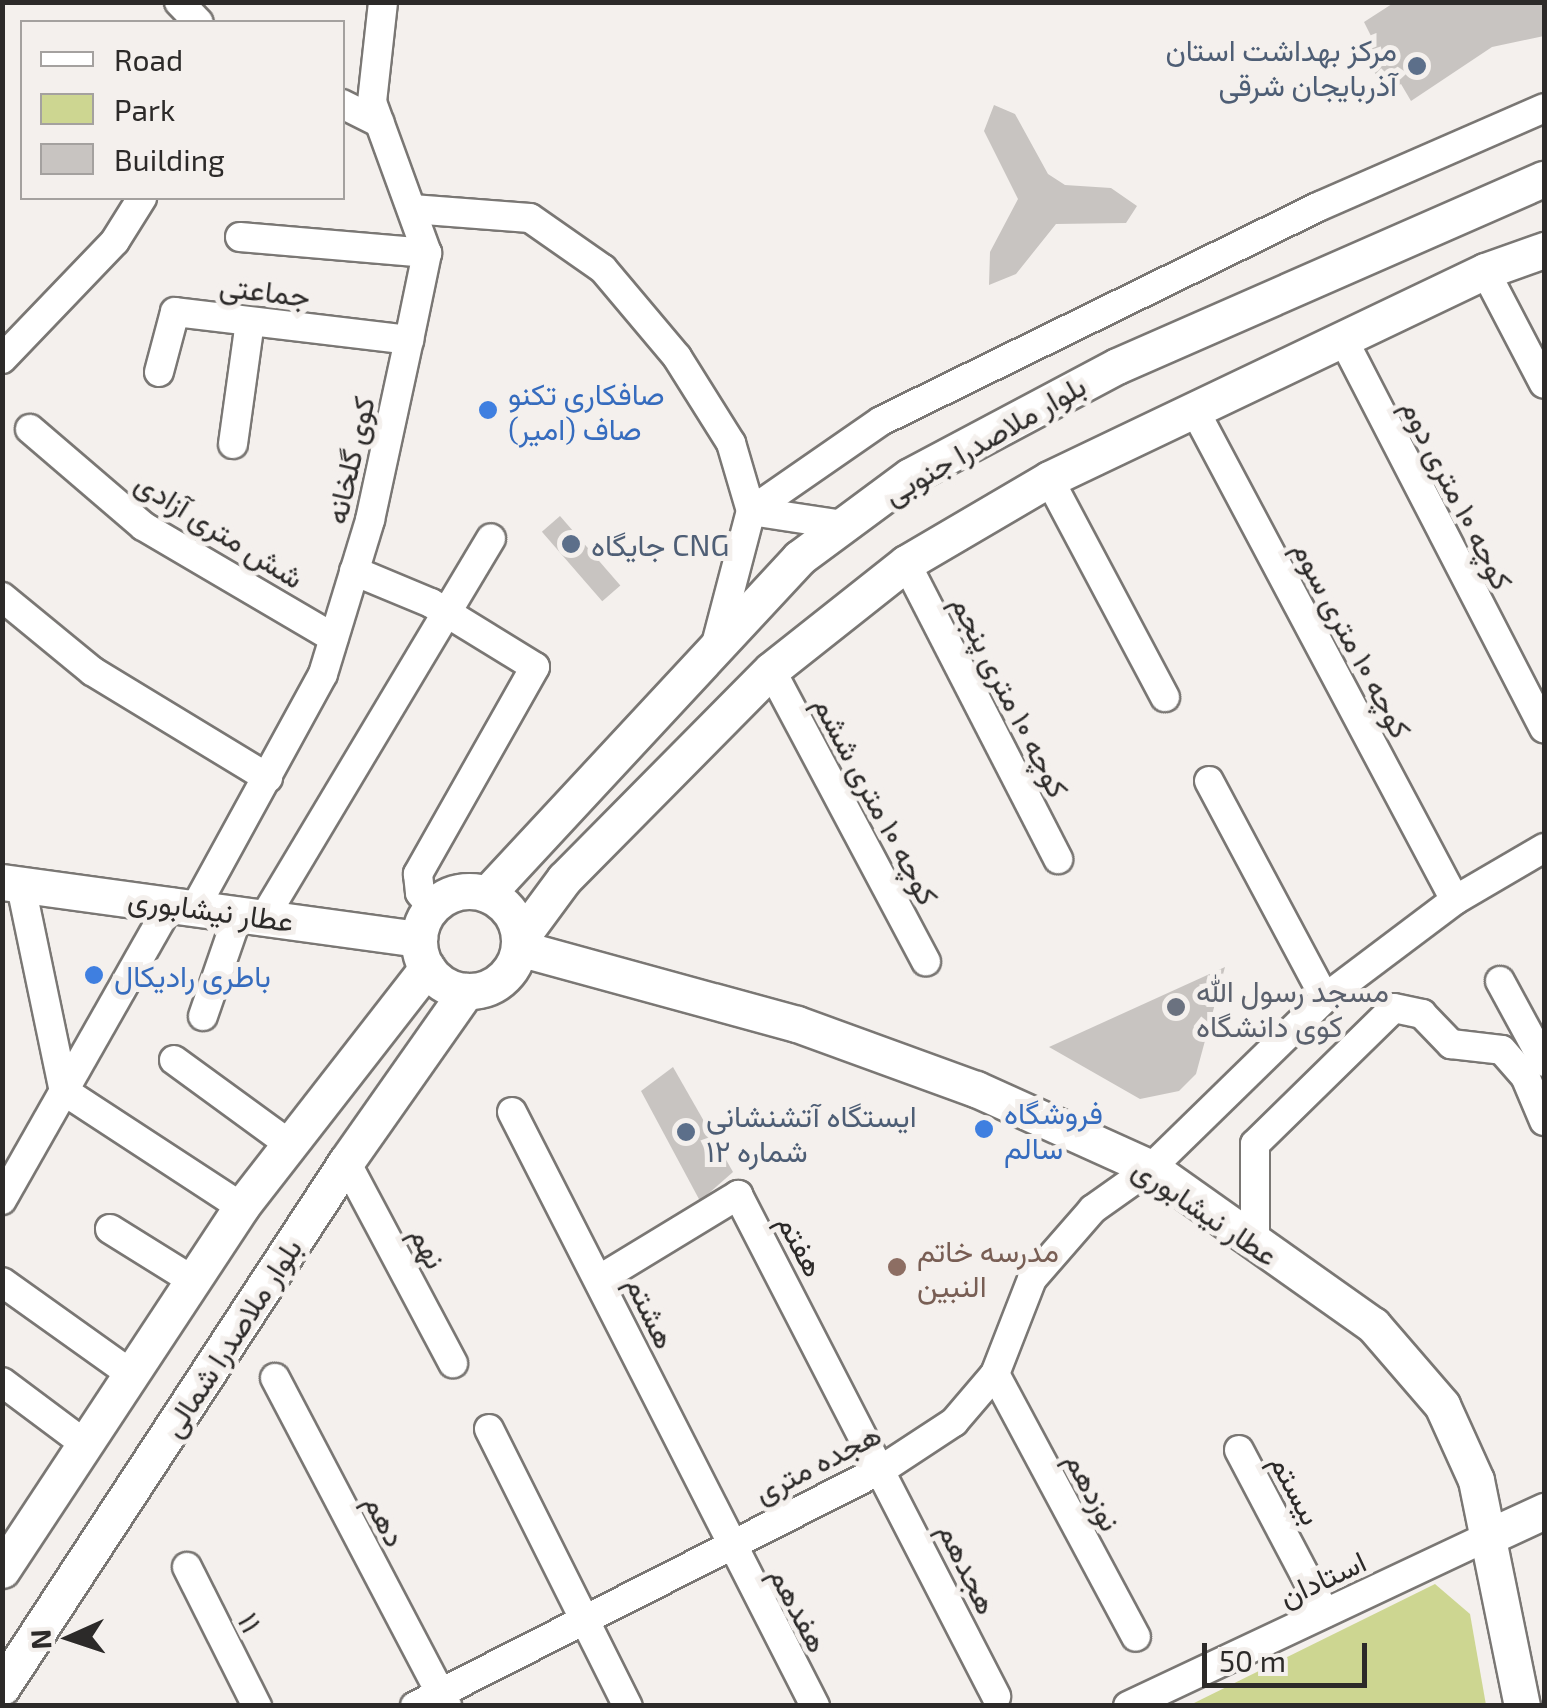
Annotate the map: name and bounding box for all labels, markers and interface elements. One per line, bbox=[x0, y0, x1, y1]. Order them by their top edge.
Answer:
legend bbox=[20, 20, 345, 200]
place label: مرکز بهداشت استان آذربایجان شرقی bbox=[1165, 31, 1397, 102]
text: Road bbox=[114, 41, 183, 77]
marker: مرکز بهداشت استان آذربایجان شرقی bbox=[1406, 55, 1428, 77]
text: Park bbox=[114, 91, 175, 127]
text: Building bbox=[114, 141, 225, 177]
street label: جماعتی bbox=[218, 267, 312, 313]
street label: بلوار ملاصدرا جنوبی bbox=[877, 367, 1091, 511]
place label: صافکاری تکنو صاف (امیر) bbox=[508, 375, 665, 446]
street label: کوی گلخانه bbox=[317, 393, 381, 527]
street label: کوچه ۱۰ متری دوم bbox=[1395, 393, 1521, 595]
marker: صافکاری تکنو صاف (امیر) bbox=[477, 399, 499, 421]
street label: شش متری آزادی bbox=[129, 463, 311, 595]
place label: جایگاه CNG bbox=[591, 526, 729, 562]
marker: جایگاه CNG bbox=[560, 533, 582, 555]
street label: کوچه ۱۰ متری سوم bbox=[1286, 534, 1420, 744]
street label: کوچه ۱۰ متری پنجم bbox=[945, 589, 1077, 803]
street label: کوچه ۱۰ متری ششم bbox=[807, 689, 947, 911]
street label: عطار نیشابوری bbox=[126, 880, 296, 938]
place label: باطری رادیکال bbox=[114, 957, 271, 993]
marker: باطری رادیکال bbox=[83, 964, 105, 986]
place label: مسجد رسول الله کوی دانشگاه bbox=[1196, 972, 1389, 1042]
marker: مسجد رسول الله کوی دانشگاه bbox=[1165, 996, 1187, 1018]
place label: فروشگاه سالم bbox=[1004, 1094, 1103, 1164]
place label: ایستگاه آتشنشانی شماره ۱۲ bbox=[706, 1097, 917, 1168]
marker: فروشگاه سالم bbox=[973, 1118, 995, 1140]
marker: ایستگاه آتشنشانی شماره ۱۲ bbox=[675, 1121, 697, 1143]
street label: عطار نیشابوری bbox=[1127, 1149, 1285, 1273]
street label: هفتم bbox=[771, 1208, 833, 1282]
street label: نهم bbox=[403, 1220, 455, 1274]
street label: بلوار ملاصدرا شمالی bbox=[153, 1231, 309, 1443]
place label: مدرسه خاتم النبین bbox=[917, 1232, 1059, 1302]
marker: مدرسه خاتم النبین bbox=[886, 1256, 908, 1278]
street label: هشتم bbox=[619, 1270, 685, 1354]
street label: هجده متری bbox=[748, 1415, 886, 1509]
street label: نوزدهم bbox=[1058, 1445, 1130, 1537]
street label: بیستم bbox=[1264, 1448, 1330, 1530]
street label: دهم bbox=[357, 1488, 415, 1552]
street label: هجدهم bbox=[932, 1516, 1006, 1620]
street label: استادان bbox=[1273, 1542, 1371, 1614]
street label: هفدهم bbox=[763, 1560, 837, 1658]
north arrow bbox=[20, 1588, 120, 1688]
street label: ۱۱ bbox=[231, 1606, 271, 1638]
scale bar bbox=[1207, 1623, 1372, 1685]
text: N bbox=[23, 1629, 58, 1651]
text: 50 m bbox=[1219, 1642, 1286, 1678]

